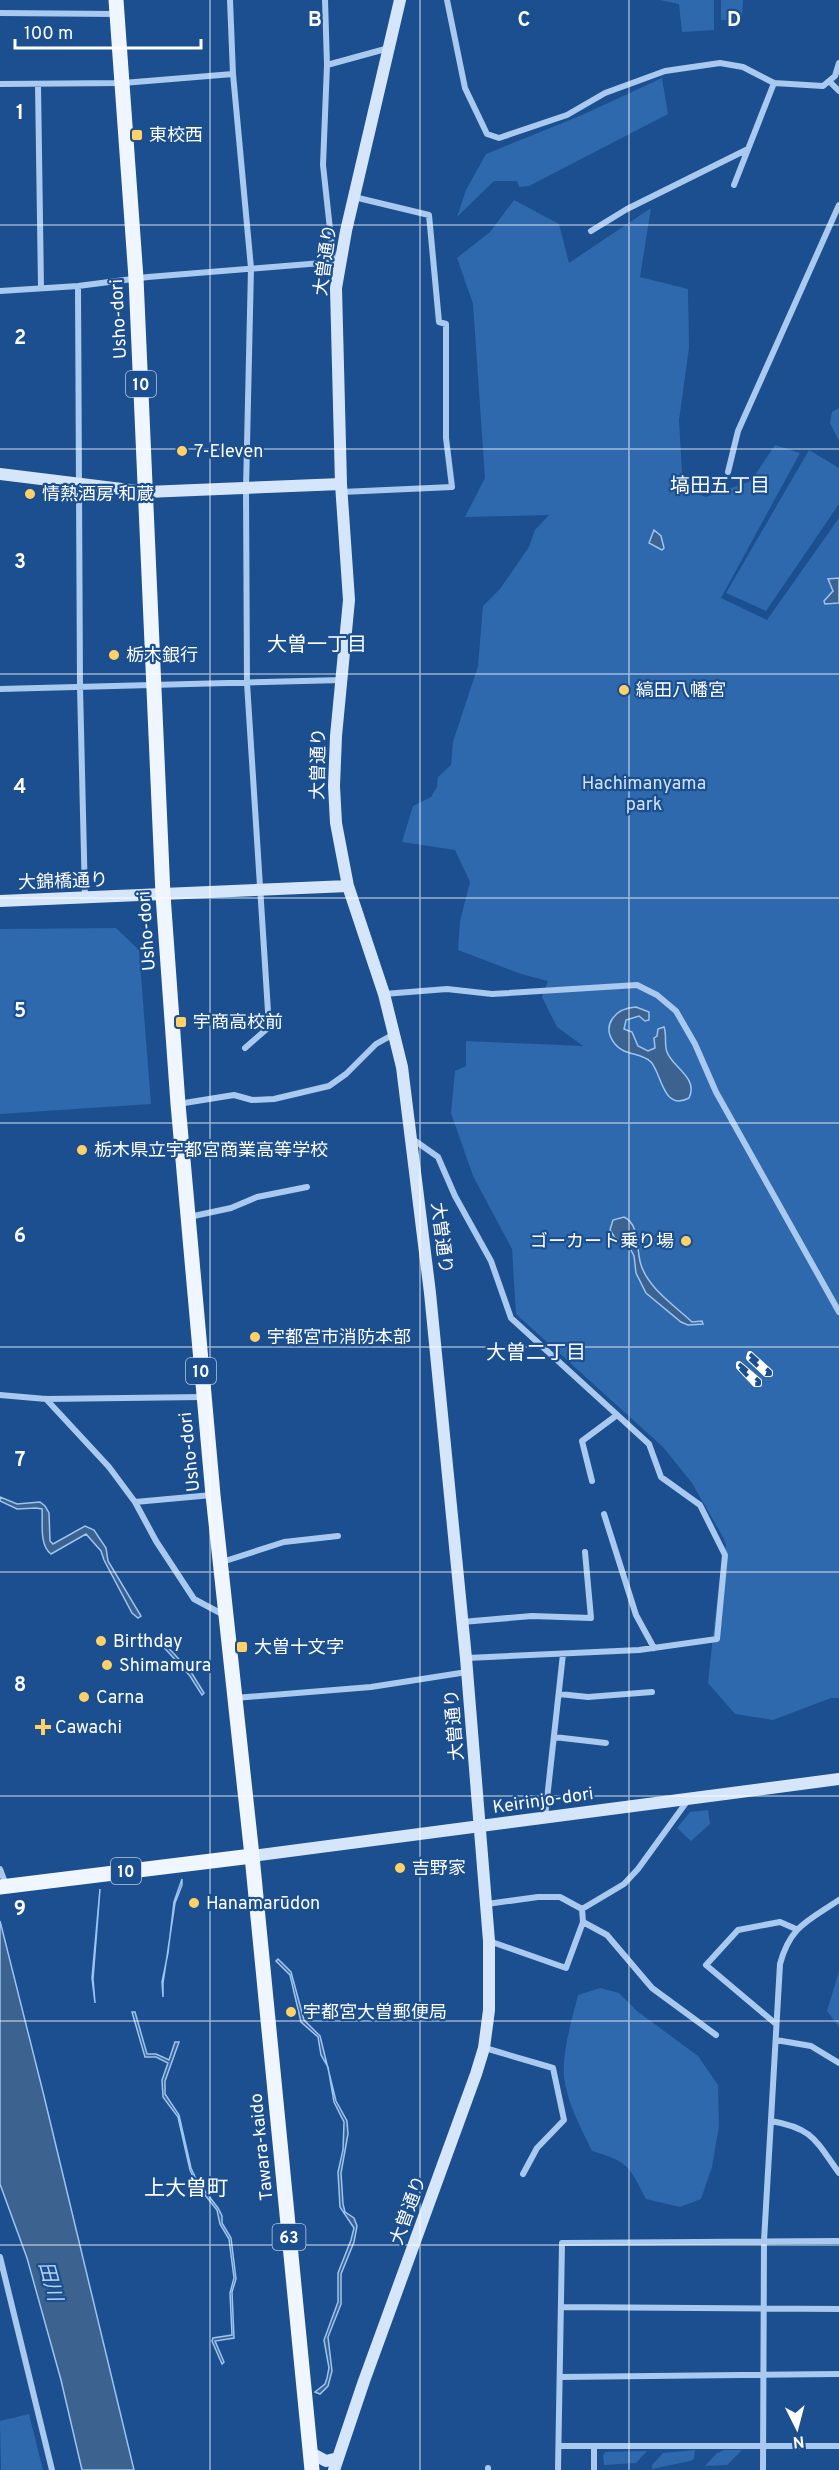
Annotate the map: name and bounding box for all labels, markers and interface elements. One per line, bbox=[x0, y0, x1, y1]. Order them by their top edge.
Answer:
text: B bbox=[308, 8, 322, 34]
text: C bbox=[518, 8, 530, 34]
text: D bbox=[727, 8, 741, 34]
scale bar bbox=[15, 12, 201, 50]
text: 100 m bbox=[24, 23, 73, 46]
text: 1 bbox=[16, 101, 24, 127]
place label: 東校西 bbox=[149, 125, 203, 148]
marker: 東校西 bbox=[130, 128, 144, 142]
street label: 大曽通り bbox=[310, 223, 343, 297]
street label: Usho-dori bbox=[106, 278, 133, 360]
text: 2 bbox=[14, 326, 26, 352]
road number: 10 bbox=[126, 371, 156, 397]
place label: 7-Eleven bbox=[194, 441, 263, 464]
marker: 7-Eleven bbox=[175, 444, 189, 458]
district label: 塙田五丁目 bbox=[670, 474, 770, 500]
place label: 情熱酒房 和蔵 bbox=[42, 484, 154, 507]
marker: 情熱酒房 和蔵 bbox=[23, 487, 37, 501]
text: 3 bbox=[14, 550, 26, 576]
district label: 大曽一丁目 bbox=[267, 633, 367, 659]
place label: 栃木銀行 bbox=[126, 645, 198, 668]
marker: 栃木銀行 bbox=[107, 648, 121, 662]
place label: 縞田八幡宮 bbox=[636, 680, 726, 703]
marker: 縞田八幡宮 bbox=[617, 683, 631, 697]
street label: 大曽通り bbox=[307, 728, 332, 800]
park label: Hachimanyama park bbox=[582, 773, 706, 817]
text: 4 bbox=[14, 775, 26, 801]
street label: 大錦橋通り bbox=[18, 869, 108, 896]
street label: Usho-dori bbox=[133, 890, 162, 972]
text: 5 bbox=[14, 999, 26, 1025]
place label: 宇商高校前 bbox=[193, 1012, 283, 1035]
marker: 宇商高校前 bbox=[174, 1015, 188, 1029]
place label: 栃木県立宇都宮商業高等学校 bbox=[94, 1140, 328, 1163]
marker: 栃木県立宇都宮商業高等学校 bbox=[75, 1143, 89, 1157]
street label: 大曽通り bbox=[425, 1201, 456, 1275]
text: 6 bbox=[14, 1224, 26, 1250]
place label: ゴーカート乗り場 bbox=[530, 1231, 674, 1254]
marker: ゴーカート乗り場 bbox=[679, 1234, 693, 1248]
place label: 宇都宮市消防本部 bbox=[267, 1327, 411, 1350]
marker: 宇都宮市消防本部 bbox=[248, 1330, 262, 1344]
district label: 大曽二丁目 bbox=[486, 1341, 586, 1367]
road number: 10 bbox=[186, 1358, 216, 1384]
street label: Usho-dori bbox=[175, 1411, 206, 1493]
text: 7 bbox=[15, 1448, 25, 1474]
place label: Birthday bbox=[113, 1631, 183, 1654]
marker: Birthday bbox=[94, 1634, 108, 1648]
place label: 大曽十文字 bbox=[254, 1637, 344, 1660]
marker: 大曽十文字 bbox=[235, 1640, 249, 1654]
place label: Shimamura bbox=[119, 1655, 211, 1678]
marker: Shimamura bbox=[100, 1658, 114, 1672]
text: 8 bbox=[14, 1673, 26, 1699]
place label: Carna bbox=[96, 1687, 144, 1710]
street label: 大曽通り bbox=[441, 1688, 470, 1762]
marker: Carna bbox=[77, 1690, 91, 1704]
place label: Cawachi bbox=[55, 1717, 122, 1740]
marker: Cawachi bbox=[36, 1720, 50, 1734]
street label: Keirinjo-dori bbox=[491, 1783, 595, 1820]
road number: 10 bbox=[111, 1858, 141, 1884]
place label: 吉野家 bbox=[412, 1858, 466, 1881]
marker: 吉野家 bbox=[393, 1861, 407, 1875]
place label: Hanamarūdon bbox=[206, 1893, 320, 1916]
marker: Hanamarūdon bbox=[187, 1896, 201, 1910]
text: 9 bbox=[14, 1897, 26, 1923]
place label: 宇都宮大曽郵便局 bbox=[303, 2002, 447, 2025]
marker: 宇都宮大曽郵便局 bbox=[284, 2005, 298, 2019]
street label: Tawara-kaido bbox=[245, 2092, 280, 2202]
street label: 大曽通り bbox=[386, 2173, 433, 2248]
district label: 上大曽町 bbox=[144, 2176, 228, 2203]
road number: 63 bbox=[272, 2224, 306, 2250]
water label: 田川 bbox=[31, 2259, 67, 2306]
north arrow bbox=[767, 2398, 827, 2458]
text: N bbox=[792, 2430, 805, 2451]

